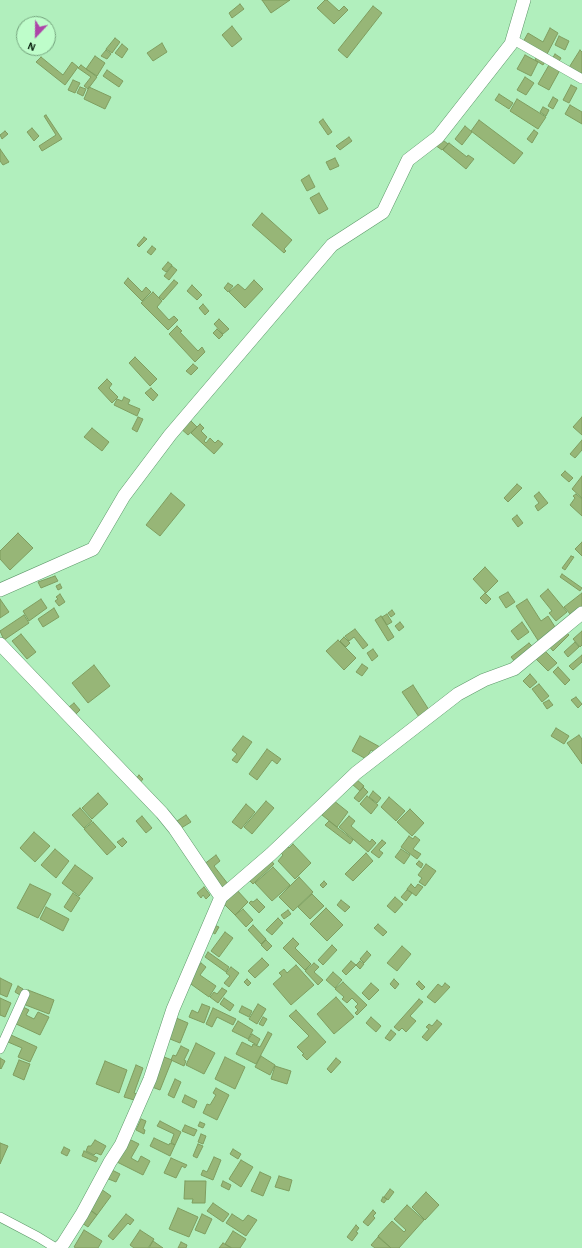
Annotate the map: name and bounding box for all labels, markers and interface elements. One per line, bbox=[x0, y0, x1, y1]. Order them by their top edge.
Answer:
north arrow bbox=[16, 16, 56, 56]
text: N bbox=[26, 40, 37, 53]

